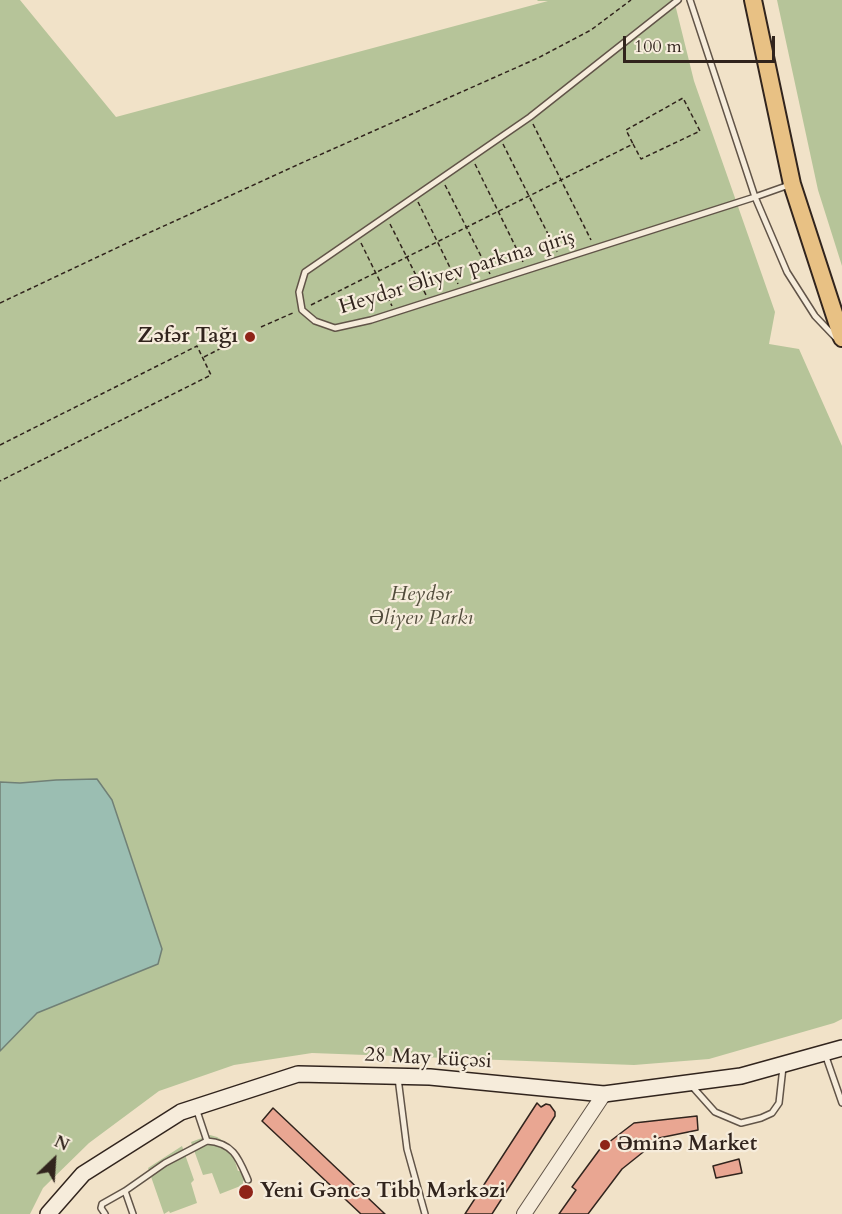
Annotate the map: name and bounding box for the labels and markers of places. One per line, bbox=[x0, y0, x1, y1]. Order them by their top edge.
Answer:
place label: Zəfər Tağı bbox=[138, 324, 238, 350]
marker: Zəfər Tağı bbox=[243, 330, 257, 344]
place label: Əminə Market bbox=[617, 1132, 757, 1158]
marker: Əminə Market bbox=[598, 1138, 612, 1152]
place label: Yeni Gəncə Tibb Mərkəzi bbox=[260, 1179, 506, 1205]
marker: Yeni Gəncə Tibb Mərkəzi bbox=[237, 1183, 255, 1201]

